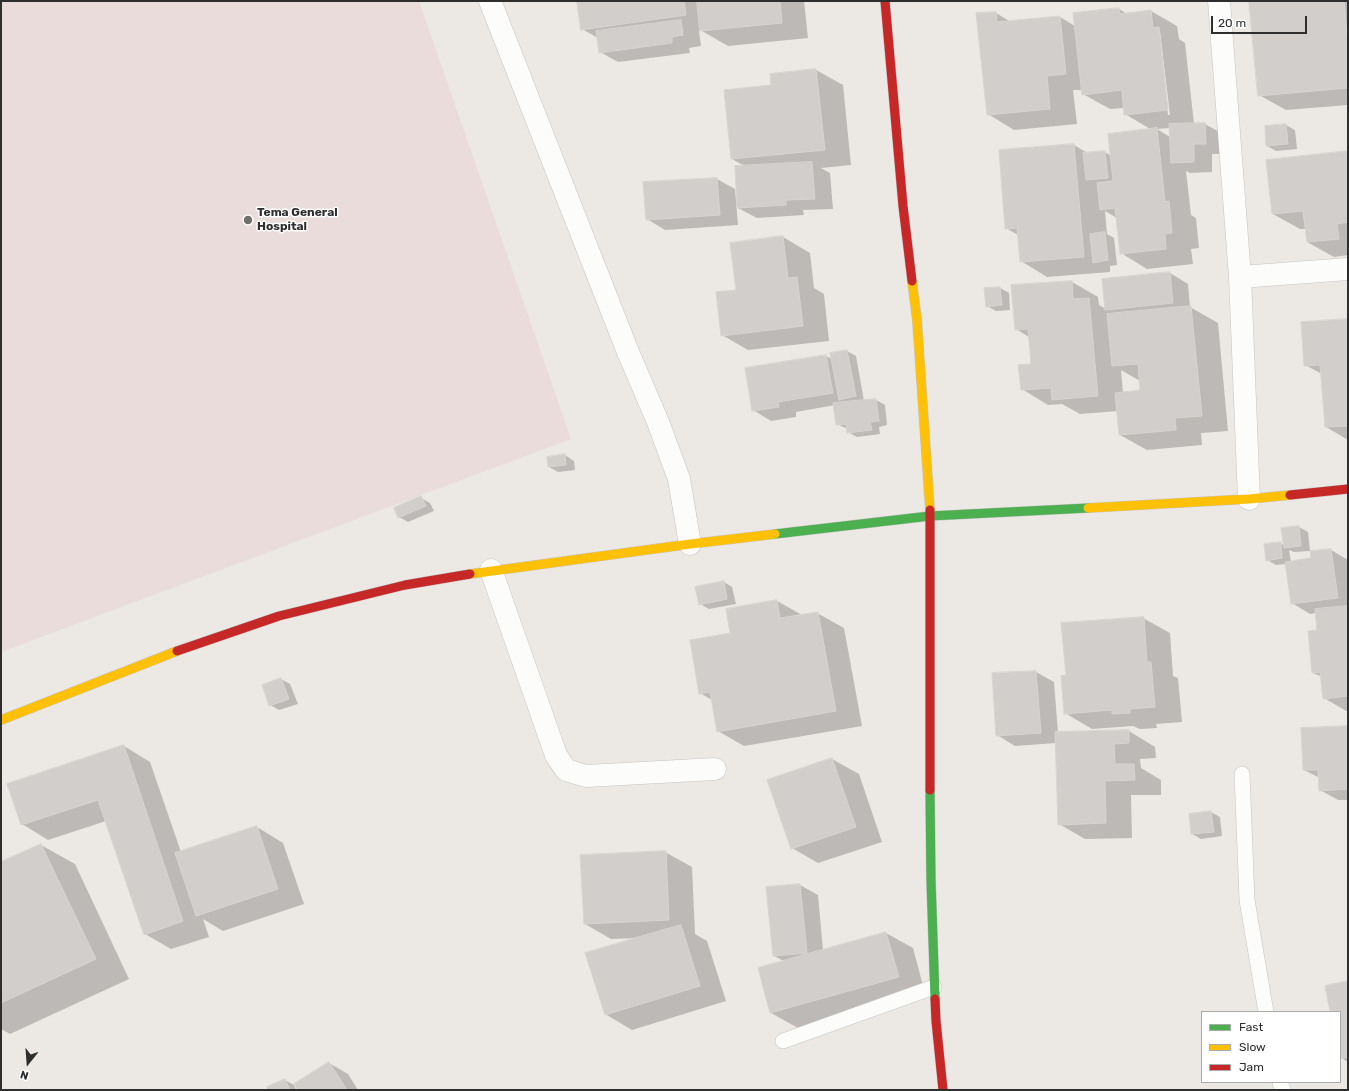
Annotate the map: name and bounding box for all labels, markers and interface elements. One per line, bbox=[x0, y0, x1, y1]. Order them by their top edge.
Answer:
scale bar bbox=[1213, 8, 1309, 34]
text: 20 m bbox=[1218, 16, 1246, 30]
place label: Tema General Hospital bbox=[257, 206, 338, 234]
marker: Tema General Hospital bbox=[242, 214, 254, 226]
legend bbox=[1201, 1011, 1341, 1083]
text: Fast bbox=[1239, 1020, 1263, 1034]
text: Slow bbox=[1239, 1040, 1266, 1054]
north arrow bbox=[8, 1043, 48, 1083]
text: Jam bbox=[1239, 1060, 1264, 1074]
text: N bbox=[19, 1068, 30, 1082]

